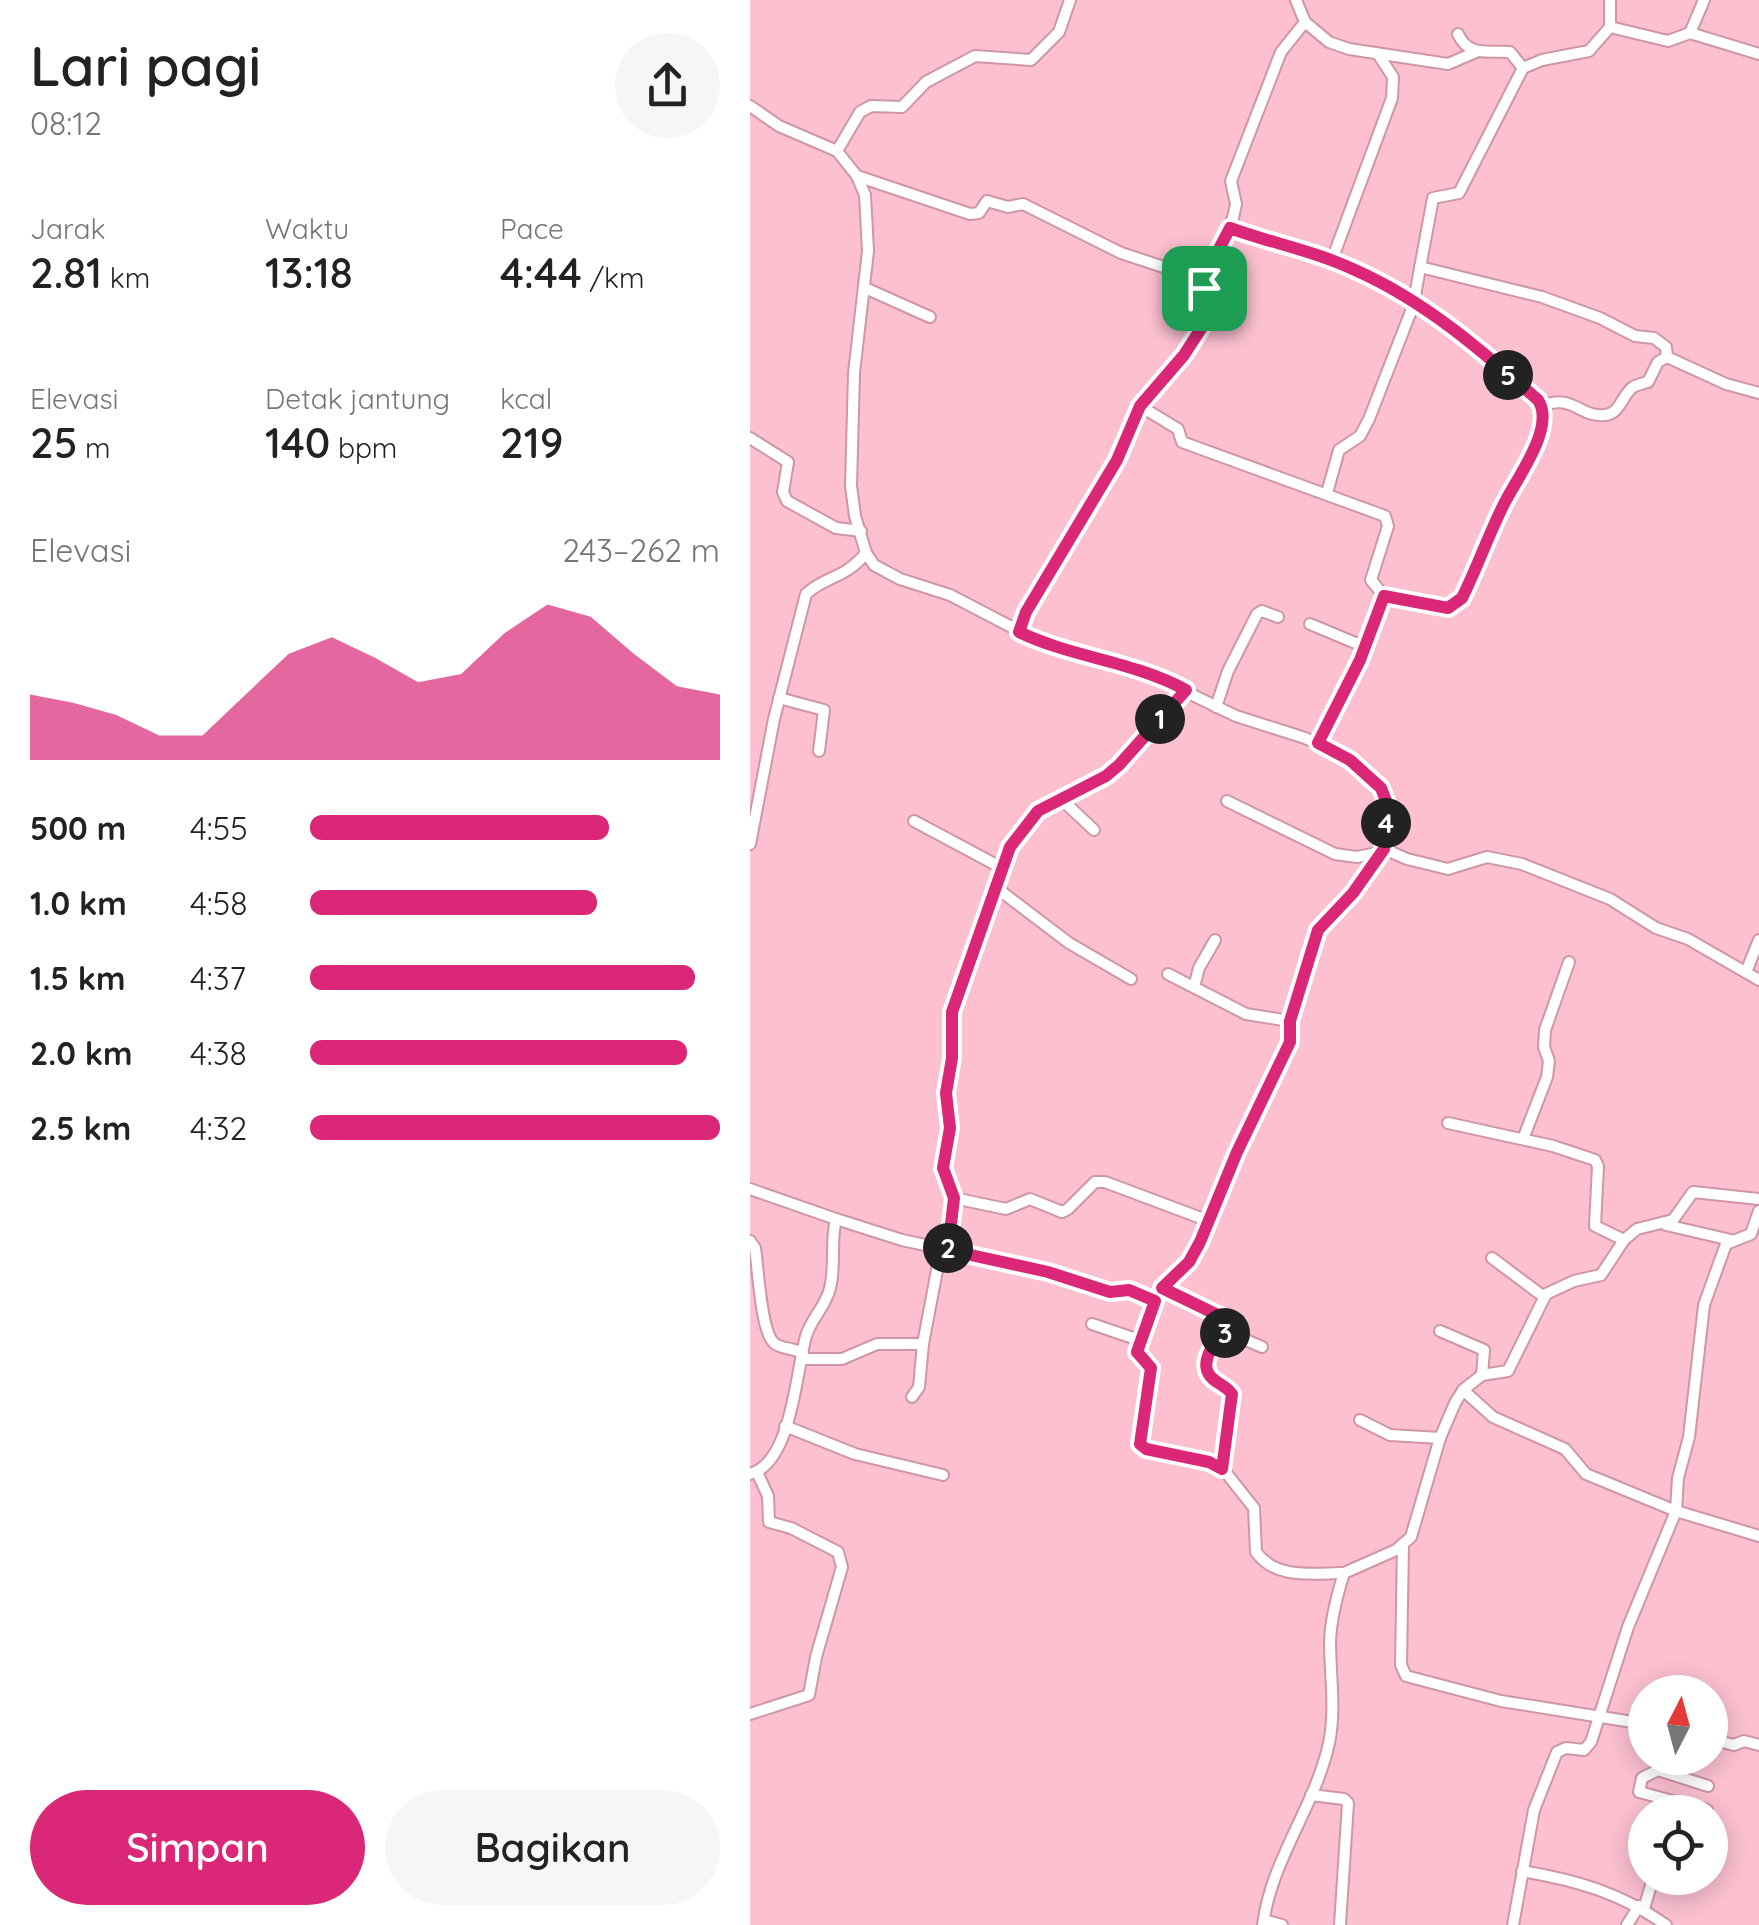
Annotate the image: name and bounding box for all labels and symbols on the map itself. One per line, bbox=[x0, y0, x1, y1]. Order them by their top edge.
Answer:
pin bbox=[1162, 246, 1247, 331]
pin: 5 bbox=[1483, 350, 1533, 400]
pin: 1 bbox=[1135, 694, 1185, 744]
pin: 4 bbox=[1361, 798, 1411, 848]
pin: 2 bbox=[923, 1223, 973, 1273]
pin: 3 bbox=[1200, 1308, 1250, 1358]
north arrow bbox=[1628, 1675, 1728, 1775]

